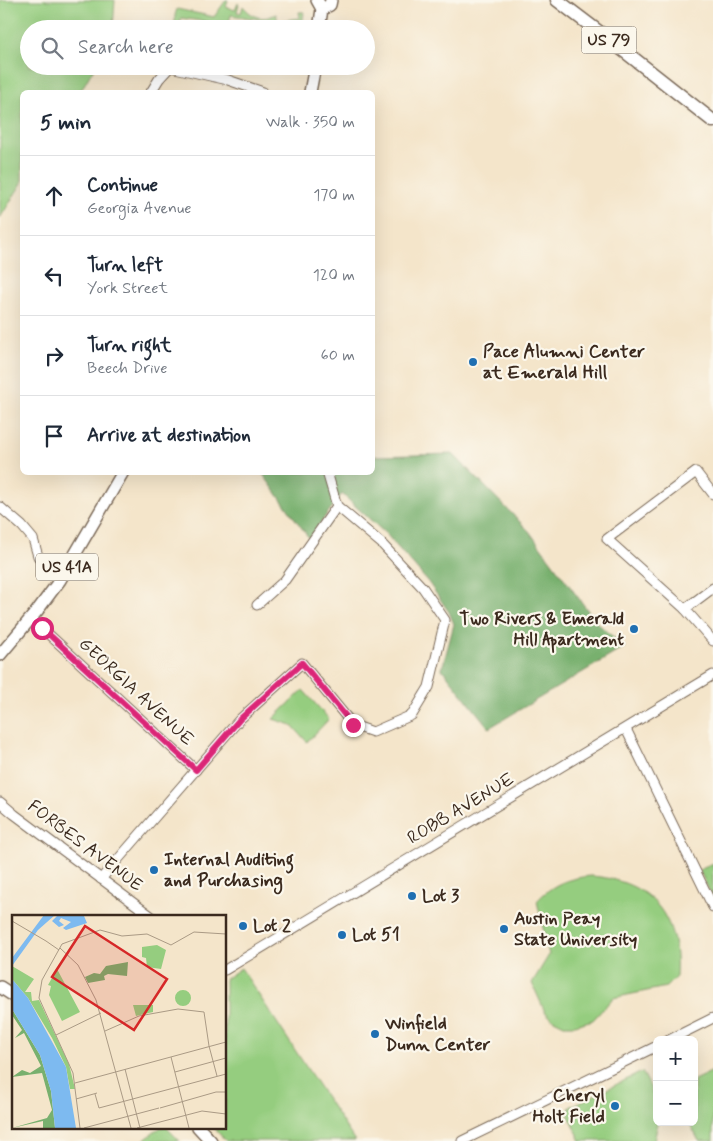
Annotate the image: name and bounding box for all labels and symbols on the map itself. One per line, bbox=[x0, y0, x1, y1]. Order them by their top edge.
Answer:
road number: US 79 bbox=[582, 26, 636, 54]
place label: Pace Alumni Center at Emerald Hill bbox=[483, 340, 645, 385]
marker: Pace Alumni Center at Emerald Hill bbox=[467, 356, 479, 368]
road number: US 41A bbox=[36, 554, 98, 580]
place label: Two Rivers & Emerald Hill Apartment bbox=[459, 607, 624, 653]
route start bbox=[31, 617, 54, 640]
marker: Two Rivers & Emerald Hill Apartment bbox=[628, 623, 640, 635]
street label: GEORGIA AVENUE bbox=[73, 632, 199, 752]
route end bbox=[342, 714, 365, 737]
street label: ROBB AVENUE bbox=[403, 768, 519, 850]
street label: FORBES AVENUE bbox=[22, 795, 148, 897]
place label: Internal Auditing and Purchasing bbox=[164, 848, 294, 895]
marker: Internal Auditing and Purchasing bbox=[148, 864, 160, 876]
place label: Lot 3 bbox=[422, 884, 460, 908]
marker: Lot 3 bbox=[406, 890, 418, 902]
place label: Austin Peay State University bbox=[514, 907, 637, 952]
place label: Lot 2 bbox=[253, 914, 291, 938]
inset map bbox=[12, 915, 226, 1128]
marker: Lot 2 bbox=[237, 920, 249, 932]
place label: Lot 51 bbox=[352, 923, 400, 947]
marker: Austin Peay State University bbox=[498, 923, 510, 935]
marker: Lot 51 bbox=[336, 929, 348, 941]
place label: Winfield Dunn Center bbox=[384, 1012, 491, 1057]
marker: Winfield Dunn Center bbox=[369, 1028, 381, 1040]
place label: Cheryl Holt Field bbox=[532, 1084, 606, 1129]
marker: Cheryl Holt Field bbox=[609, 1100, 621, 1112]

